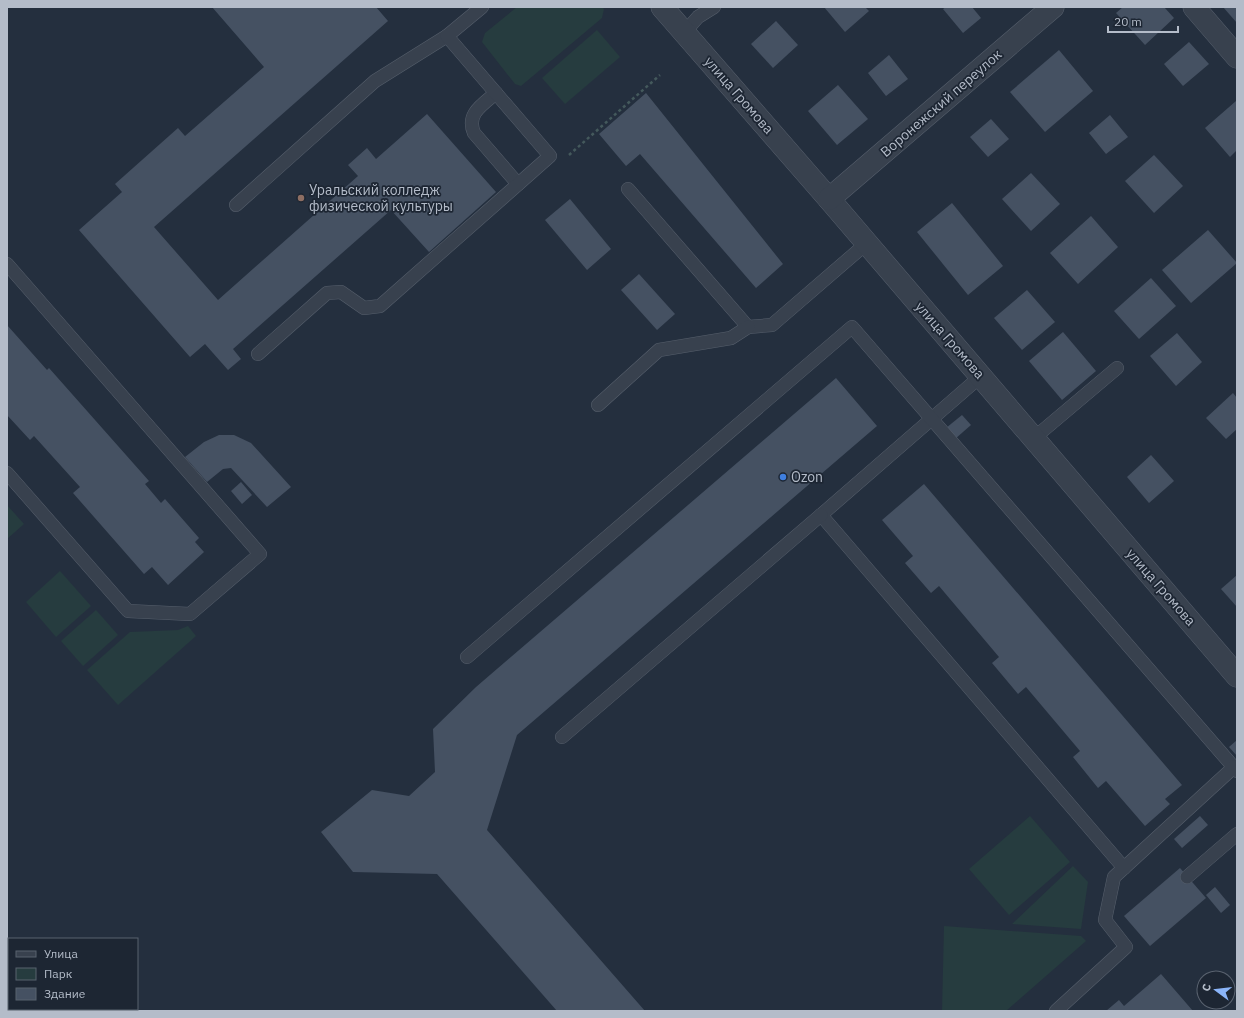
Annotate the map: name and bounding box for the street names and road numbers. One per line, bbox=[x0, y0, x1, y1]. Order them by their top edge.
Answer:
street label: Воронежский переулок bbox=[876, 45, 1006, 161]
street label: улица Громова bbox=[700, 52, 778, 138]
street label: улица Громова bbox=[911, 297, 989, 383]
street label: улица Громова bbox=[1122, 544, 1200, 630]

